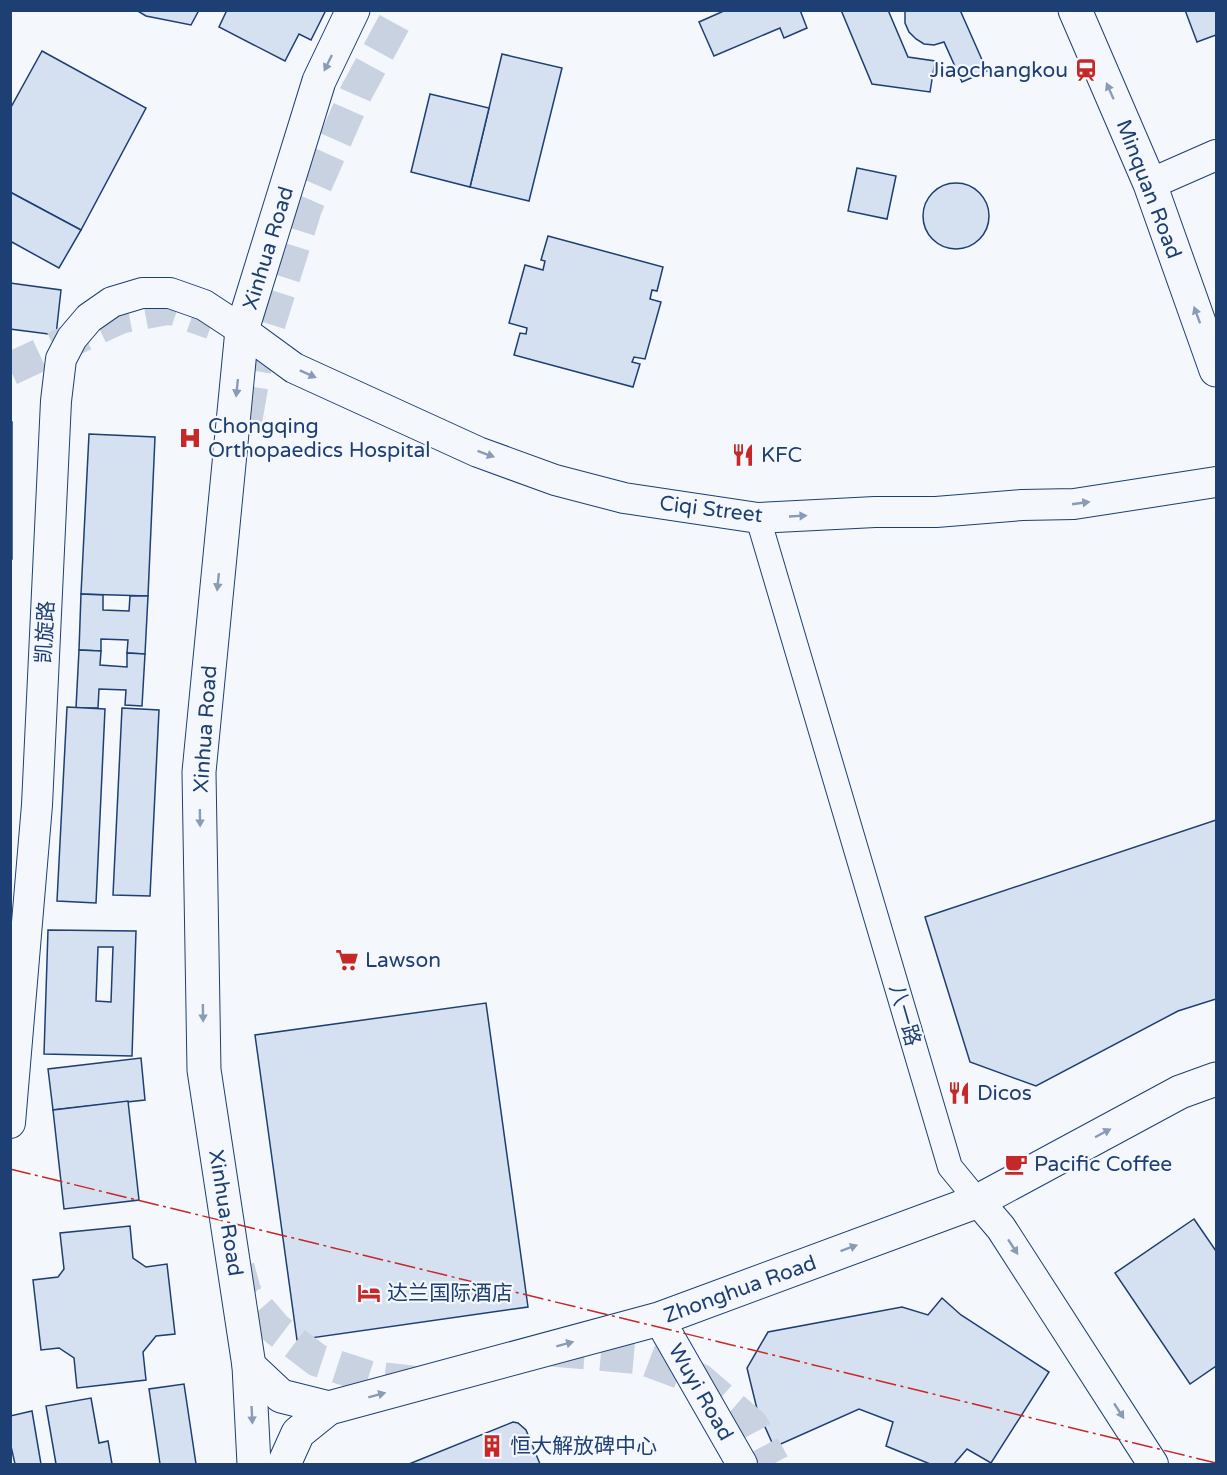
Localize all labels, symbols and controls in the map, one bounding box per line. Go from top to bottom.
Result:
one-way arrow [323,54,333,72]
station icon: Jiaochangkou [1073,57,1099,83]
place label: Jiaochangkou [930,58,1068,83]
one-way arrow [1105,82,1115,100]
street label: Minquan Road [1111,116,1187,262]
street label: Xinhua Road [238,183,299,313]
one-way arrow [1191,306,1201,324]
one-way arrow [299,370,317,380]
one-way arrow [232,379,242,398]
place label: Chongqing Orthopaedics Hospital [208,414,431,463]
hospital icon: Chongqing Orthopaedics Hospital [177,425,203,451]
restaurant icon: KFC [730,442,756,468]
place label: KFC [761,443,802,468]
one-way arrow [477,450,495,460]
street label: Ciqi Street [658,491,764,528]
one-way arrow [1071,498,1090,508]
one-way arrow [789,511,808,520]
one-way arrow [213,573,223,592]
street label: 凯旋路 [31,600,60,664]
street label: Xinhua Road [189,664,222,794]
one-way arrow [195,809,205,828]
supermarket icon: Lawson [334,947,360,973]
place label: Lawson [365,948,441,973]
street label: 八一路 [884,981,925,1049]
one-way arrow [199,1004,208,1023]
restaurant icon: Dicos [946,1080,972,1106]
place label: Dicos [977,1081,1032,1106]
one-way arrow [1094,1128,1111,1138]
street label: Xinhua Road [203,1148,248,1278]
cafe icon: Pacific Coffee [1003,1151,1029,1177]
place label: Pacific Coffee [1034,1152,1172,1177]
one-way arrow [1008,1239,1019,1255]
one-way arrow [840,1243,858,1253]
street label: Zhonghua Road [660,1250,820,1329]
hotel icon: 达兰国际酒店 [356,1280,382,1306]
place label: 达兰国际酒店 [387,1281,513,1306]
one-way arrow [556,1339,574,1348]
street label: Wuyi Road [663,1339,738,1445]
one-way arrow [368,1390,386,1399]
one-way arrow [1113,1403,1124,1419]
one-way arrow [247,1406,256,1425]
building icon: 恒大解放碑中心 [479,1433,505,1459]
place label: 恒大解放碑中心 [510,1434,657,1459]

